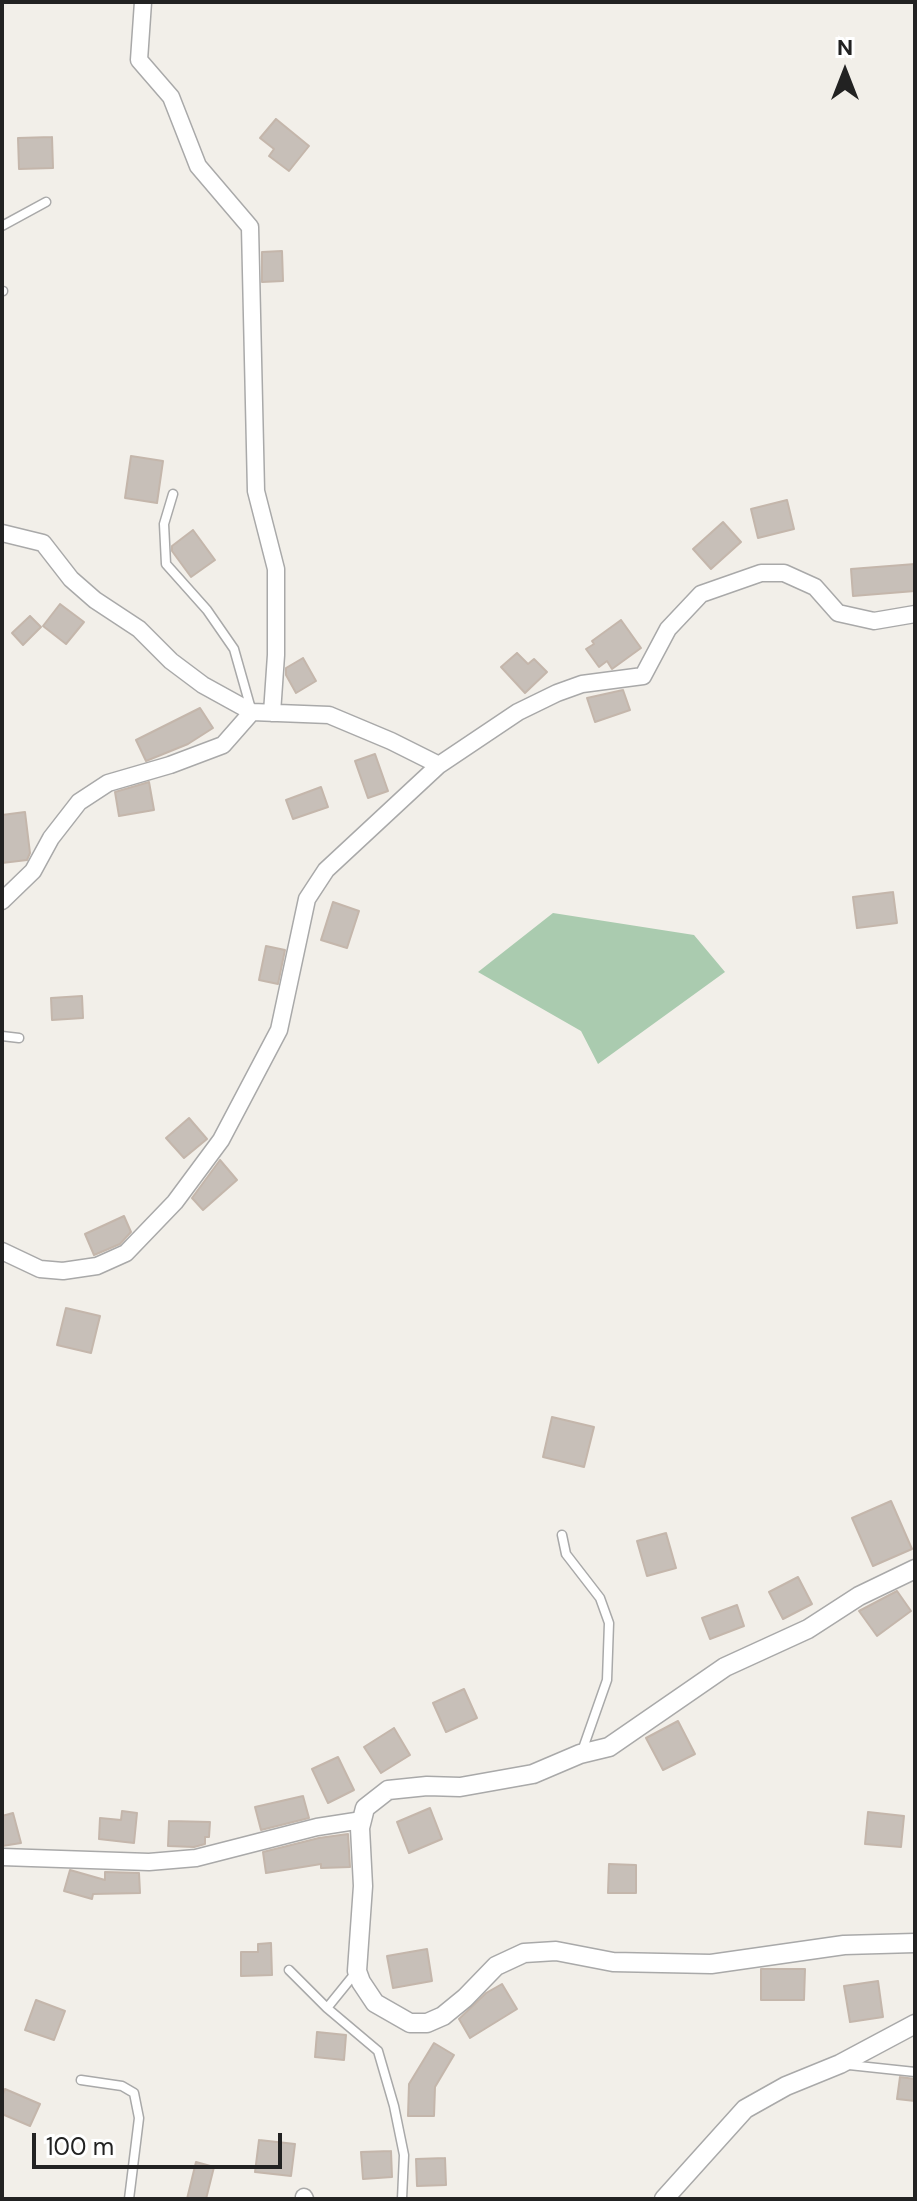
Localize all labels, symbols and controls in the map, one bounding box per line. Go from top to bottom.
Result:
north arrow [805,32,885,112]
text: N [837,33,853,62]
scale bar [36,2117,286,2167]
text: 100 m [46,2131,114,2162]

